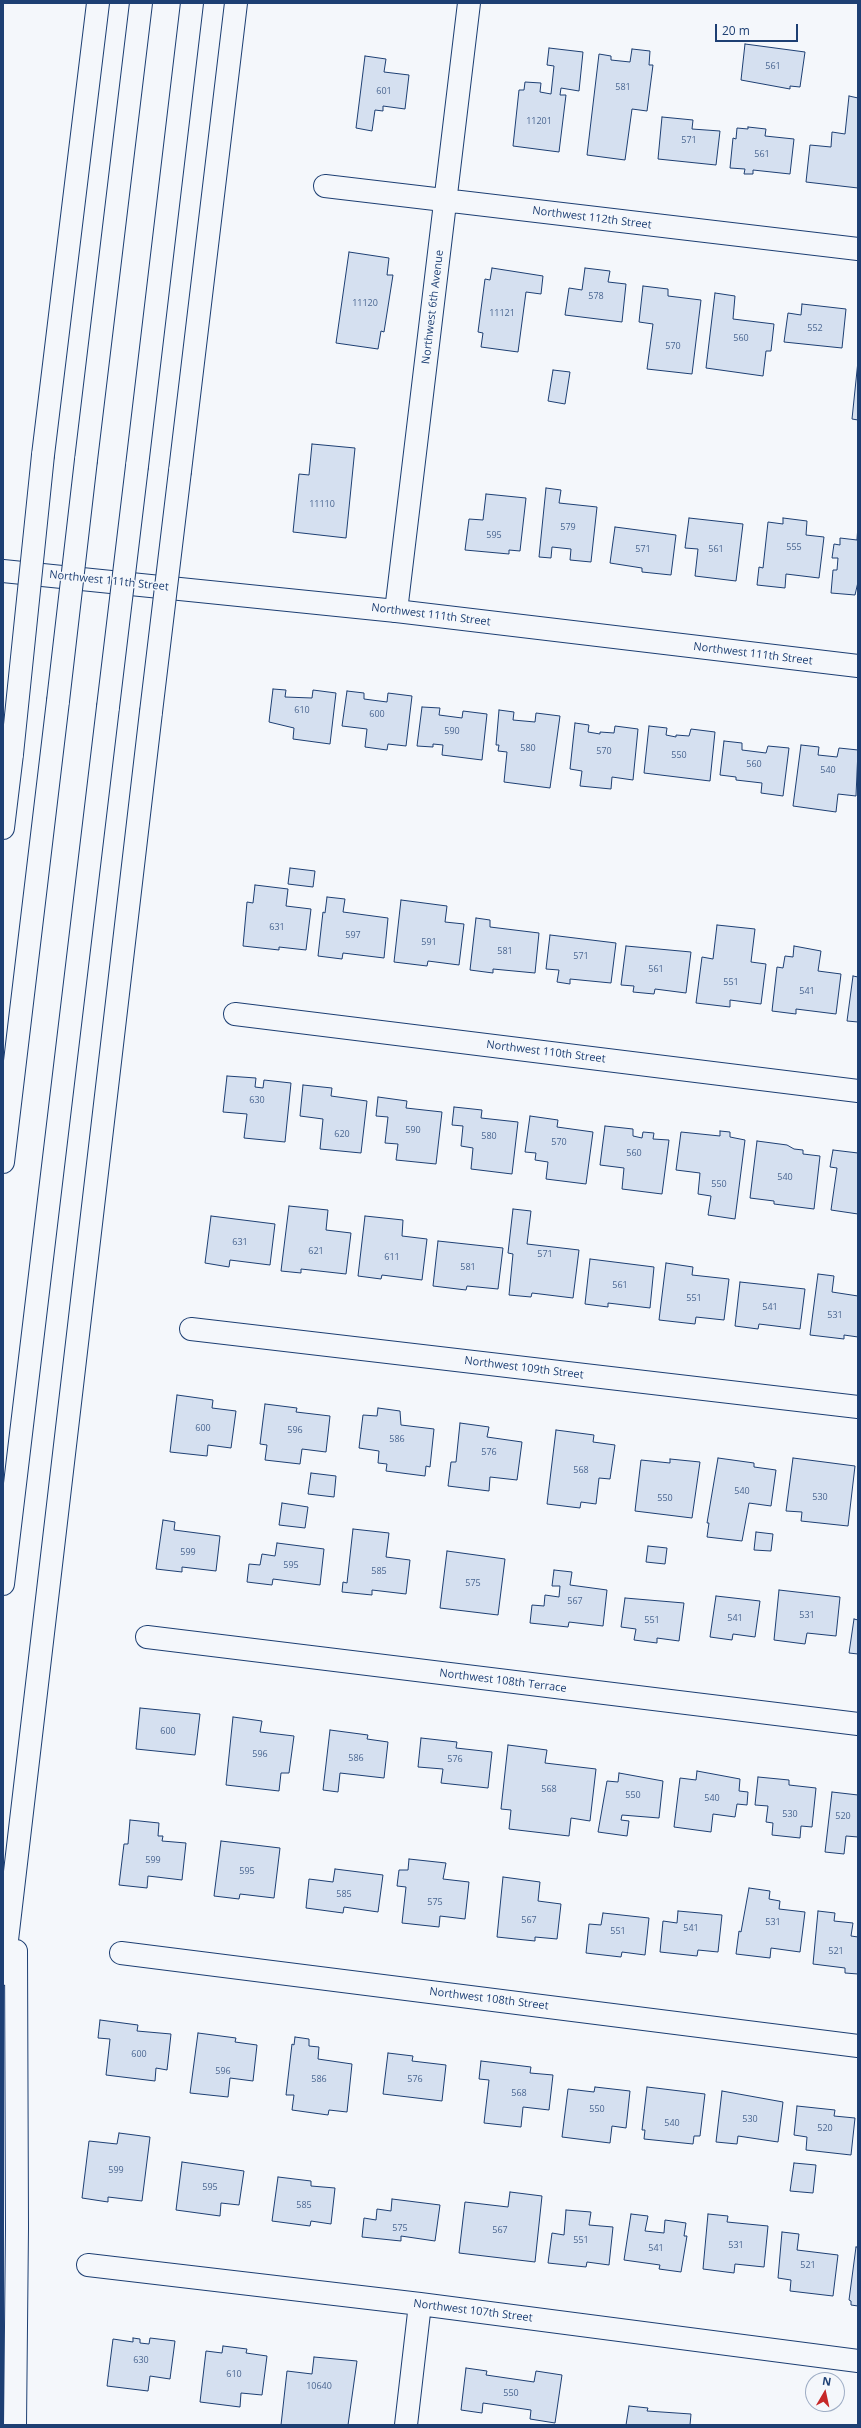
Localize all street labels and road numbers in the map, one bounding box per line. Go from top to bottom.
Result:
street label: Northwest 112th Street [532,204,652,232]
street label: Northwest 6th Avenue [419,249,447,365]
street label: Northwest 111th Street [49,568,169,594]
street label: Northwest 111th Street [371,601,491,629]
street label: Northwest 111th Street [693,640,813,668]
street label: Northwest 110th Street [486,1038,606,1066]
street label: Northwest 109th Street [464,1354,584,1382]
street label: Northwest 108th Terrace [439,1667,567,1695]
street label: Northwest 108th Street [429,1985,549,2013]
street label: Northwest 107th Street [413,2297,533,2325]

